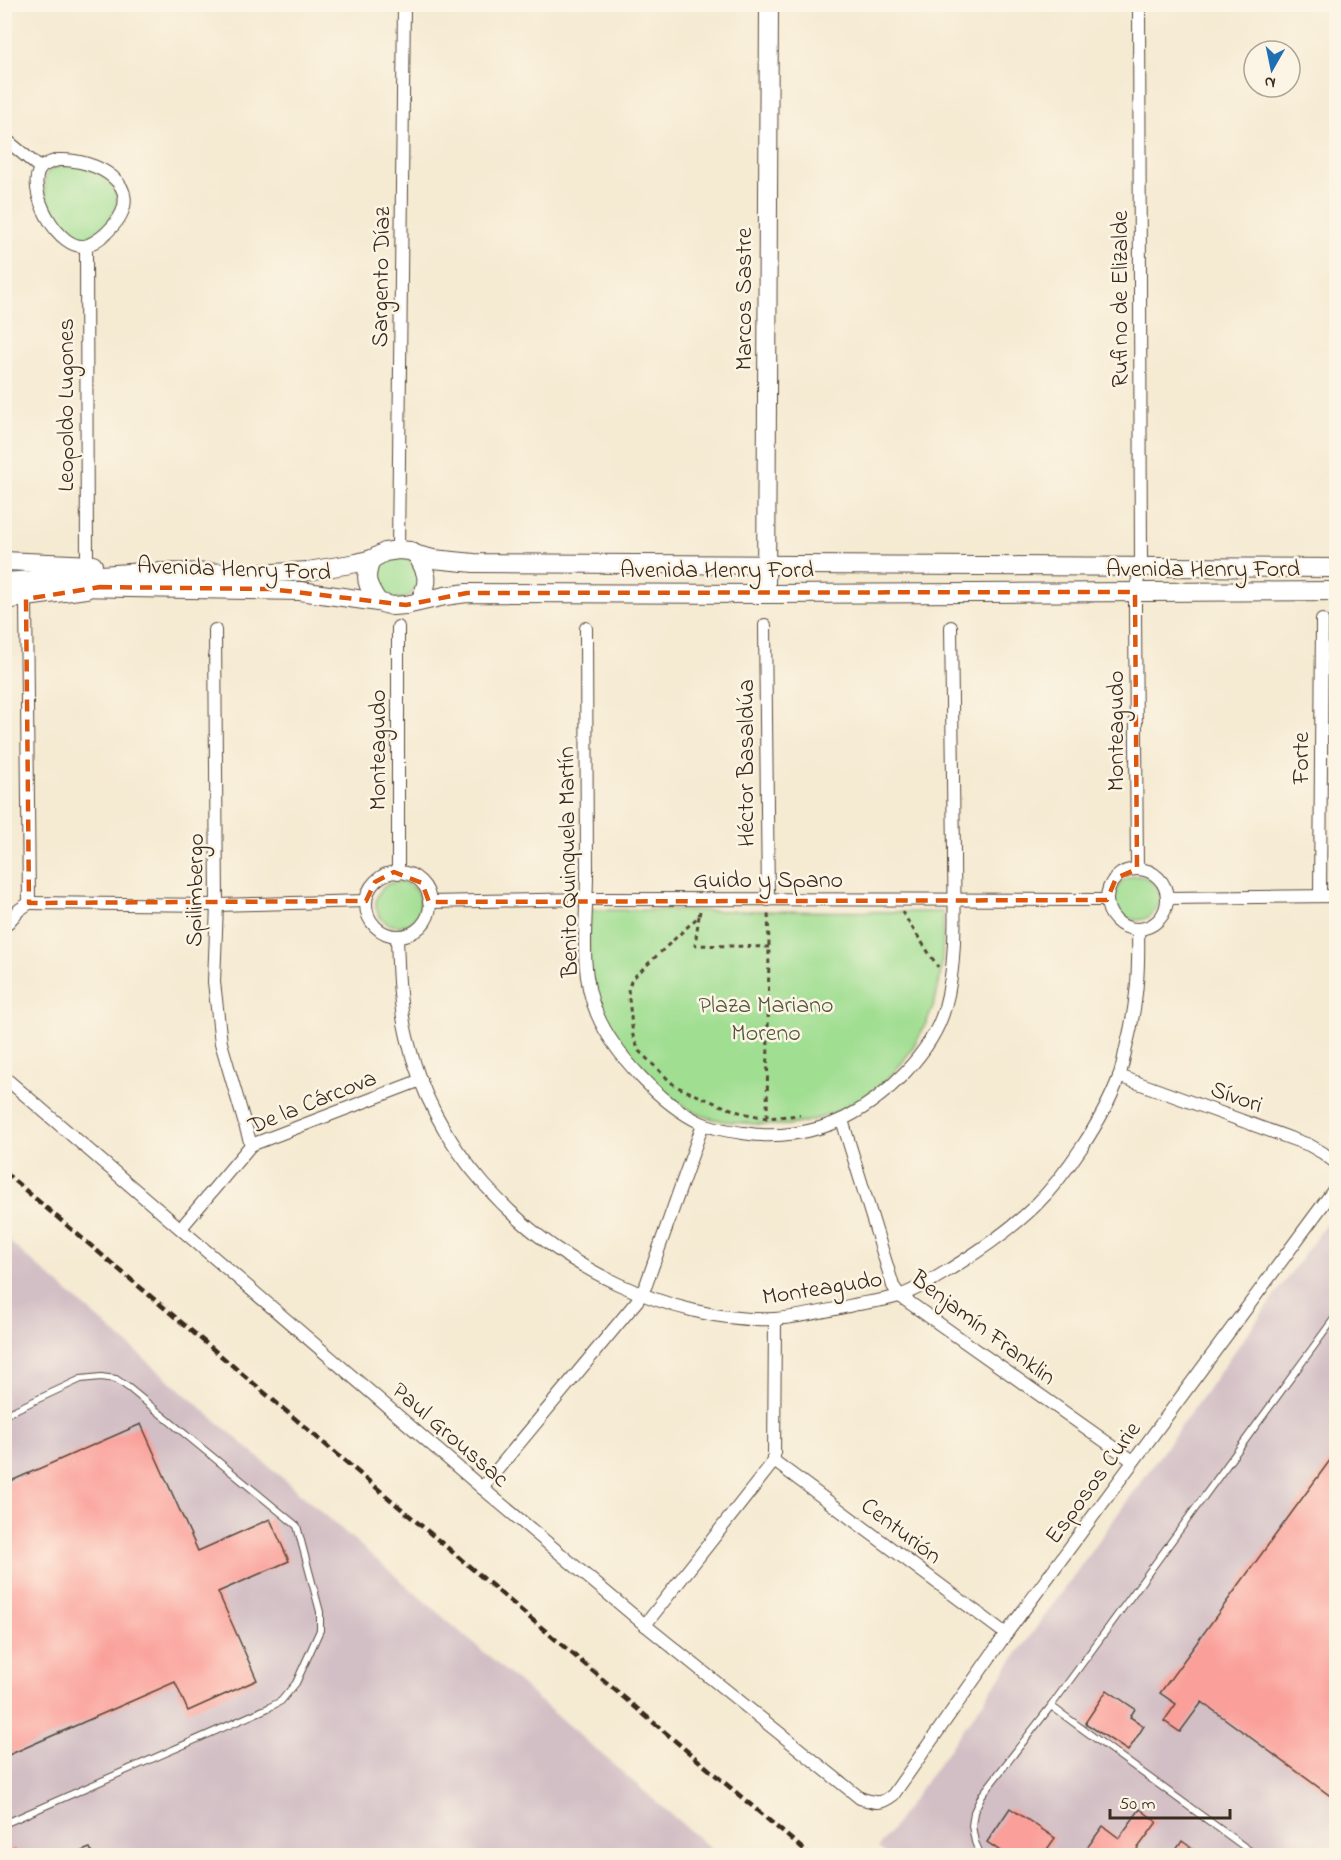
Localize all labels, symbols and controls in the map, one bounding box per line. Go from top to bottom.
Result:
north arrow [1242,39,1302,99]
text: N [1263,69,1277,95]
street label: Sargento Díaz [364,205,401,348]
street label: Rufino de Elizalde [1104,210,1139,388]
street label: Marcos Sastre [728,227,763,371]
street label: Leopoldo Lugones [50,318,85,492]
street label: Avenida Henry Ford [136,550,332,592]
street label: Avenida Henry Ford [1106,553,1301,589]
street label: Avenida Henry Ford [620,554,815,590]
street label: Monteagudo [1100,670,1135,792]
street label: Héctor Basaldúa [730,679,765,847]
street label: Monteagudo [362,689,397,811]
street label: Forte [1285,732,1320,785]
street label: Benito Quinquela Martín [550,746,589,979]
street label: Spilimbergo [178,833,215,947]
street label: Guido y Spano [693,864,843,900]
park label: Plaza Mariano Moreno [698,989,834,1052]
street label: De la Cárcova [243,1062,382,1145]
street label: Sívori [1205,1073,1267,1124]
street label: Benjamín Franklin [902,1262,1062,1395]
street label: Monteagudo [760,1263,885,1316]
street label: Paul Groussac [383,1375,516,1497]
street label: Esposos Curie [1037,1415,1151,1552]
street label: Centurión [853,1490,948,1574]
scale bar [1110,1782,1230,1820]
text: 50 m [1119,1792,1156,1818]

